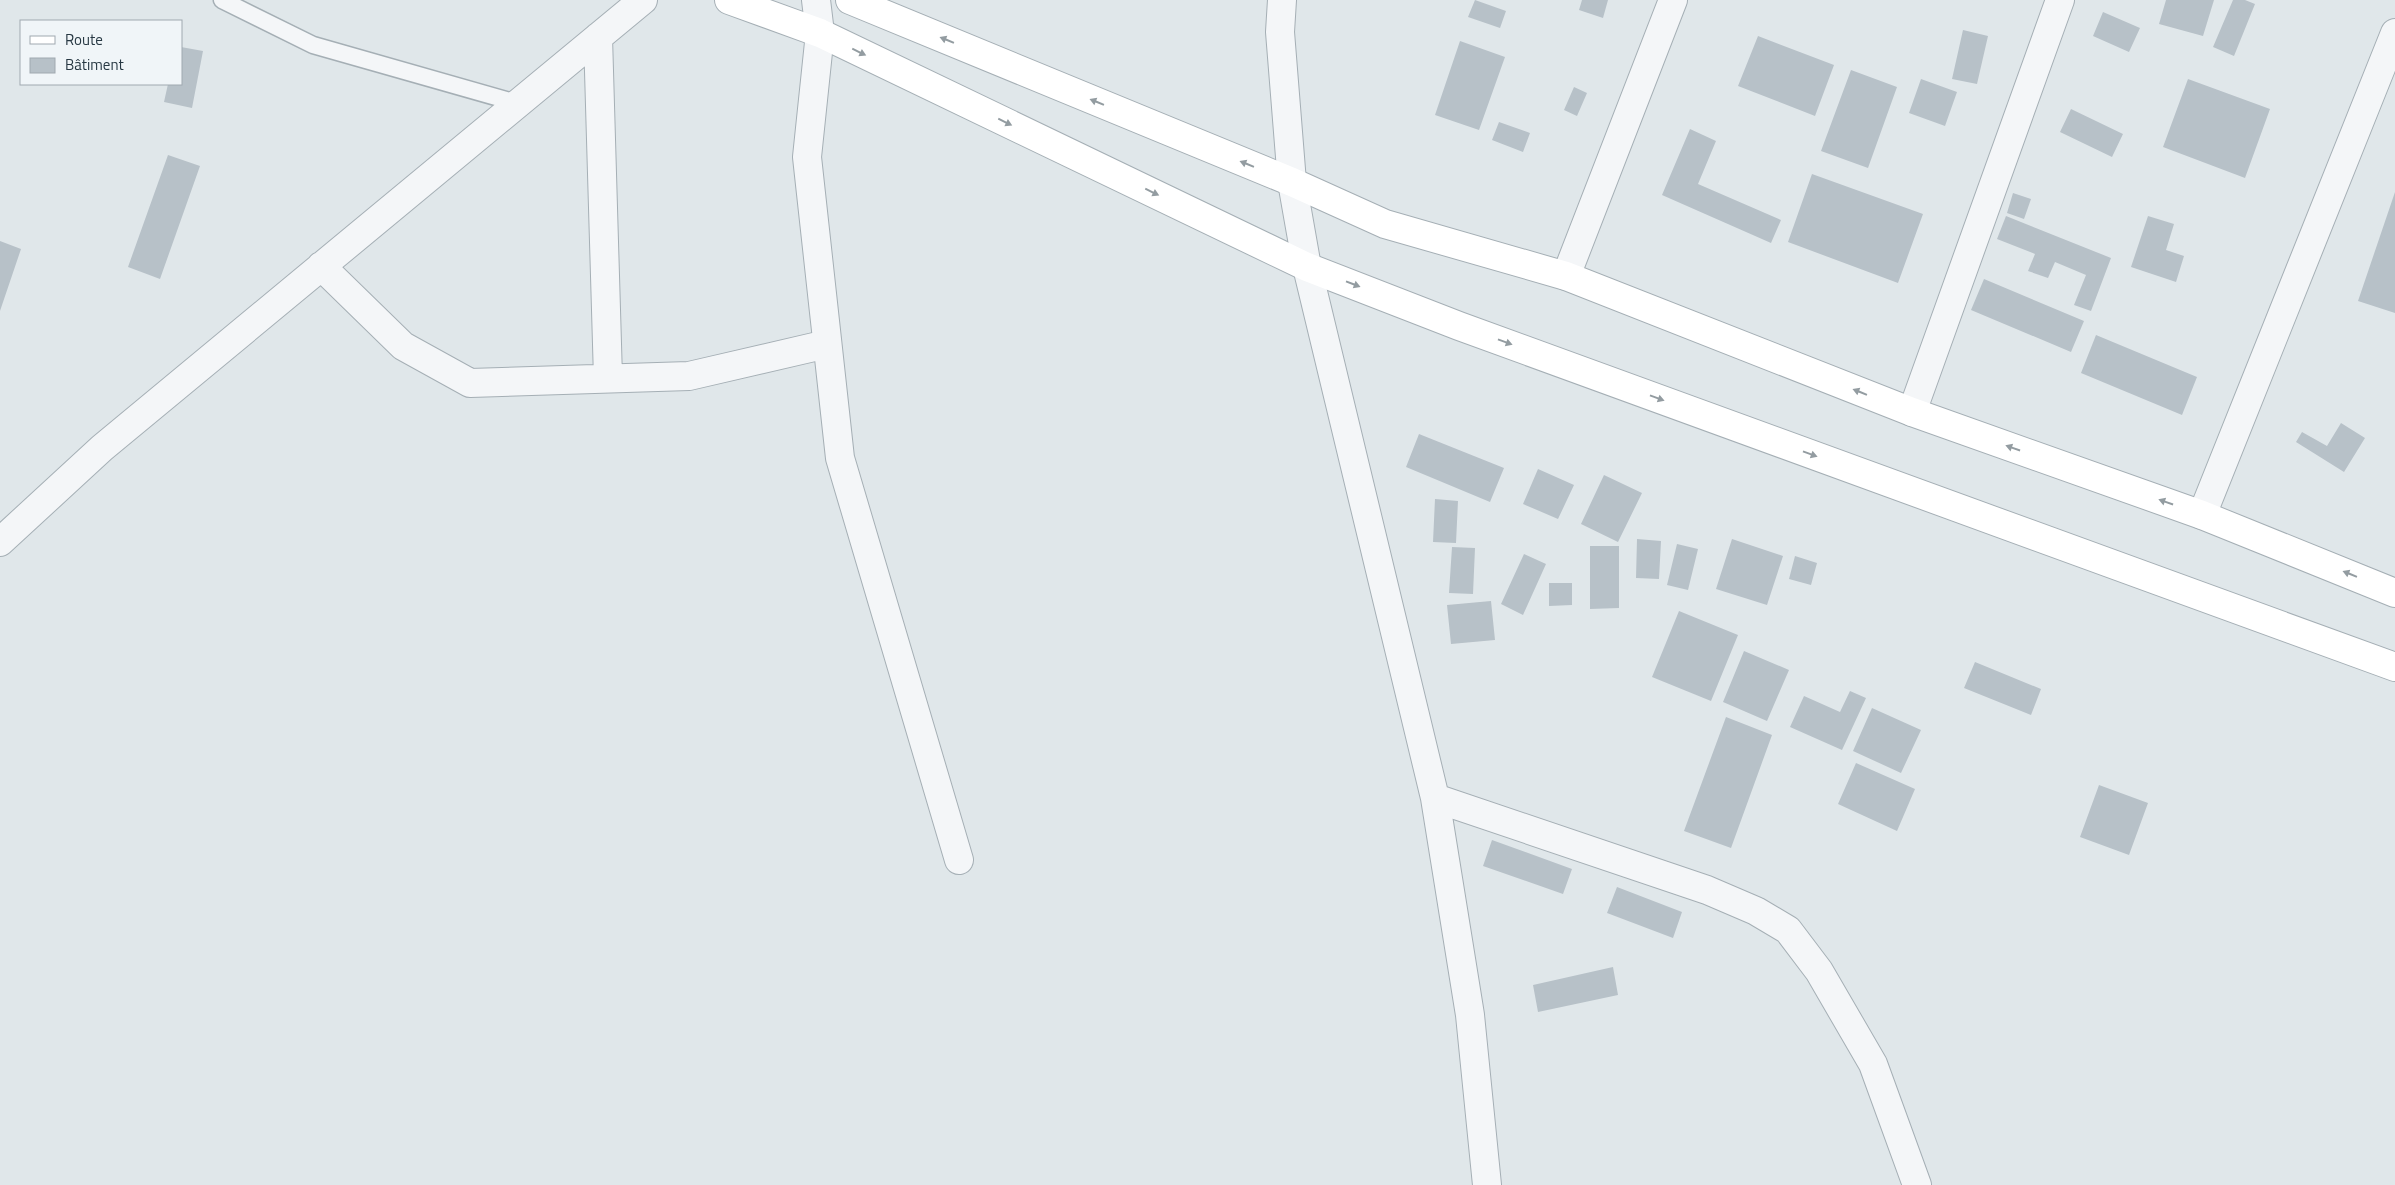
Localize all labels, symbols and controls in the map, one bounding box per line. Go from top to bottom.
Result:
legend [20,20,182,85]
text: Route [65,28,103,51]
one-way arrow [939,36,954,43]
one-way arrow [852,48,866,56]
text: Bâtiment [65,53,124,76]
one-way arrow [1089,98,1104,106]
one-way arrow [998,118,1012,126]
one-way arrow [1239,160,1254,168]
one-way arrow [1145,189,1159,197]
one-way arrow [1346,281,1360,289]
one-way arrow [1497,339,1512,346]
one-way arrow [1853,388,1868,395]
one-way arrow [1650,394,1665,402]
one-way arrow [2005,444,2020,452]
one-way arrow [1803,450,1818,458]
one-way arrow [2158,498,2173,506]
one-way arrow [2343,570,2357,578]

